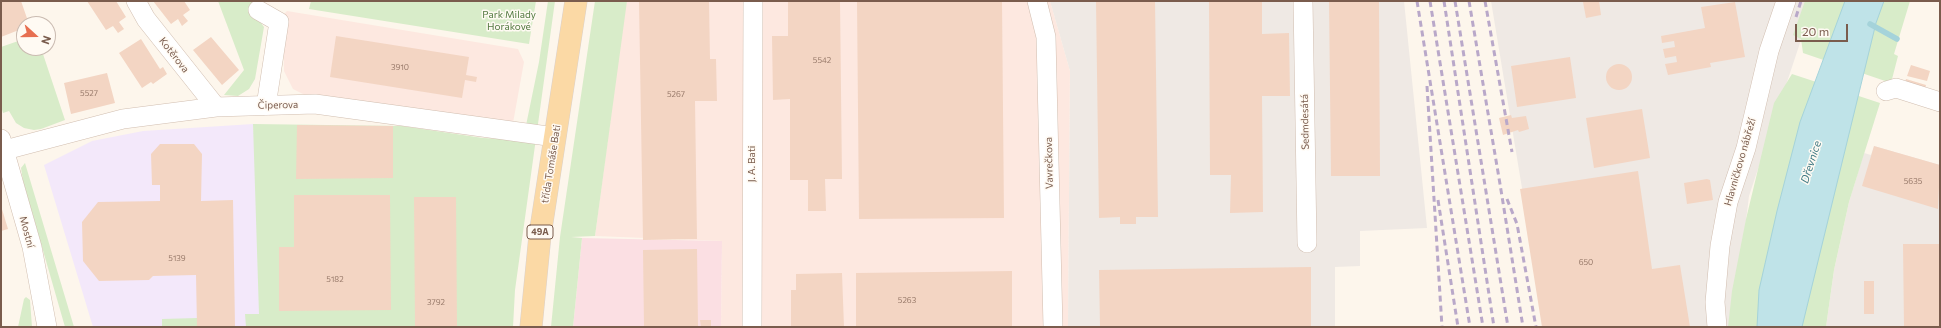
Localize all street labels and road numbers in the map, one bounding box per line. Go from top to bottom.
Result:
street label: Kotěrova [157,35,191,75]
street label: Sedmdesátá [1299,94,1311,150]
street label: Čiperova [258,99,298,111]
street label: Hlavničkovo nábřeží [1722,117,1758,207]
street label: třída Tomáše Bati [539,124,563,204]
street label: Vavrečkova [1043,137,1055,189]
street label: J. A. Bati [746,146,758,182]
street label: Mostní [17,215,37,249]
road number: 49A [527,225,553,239]

